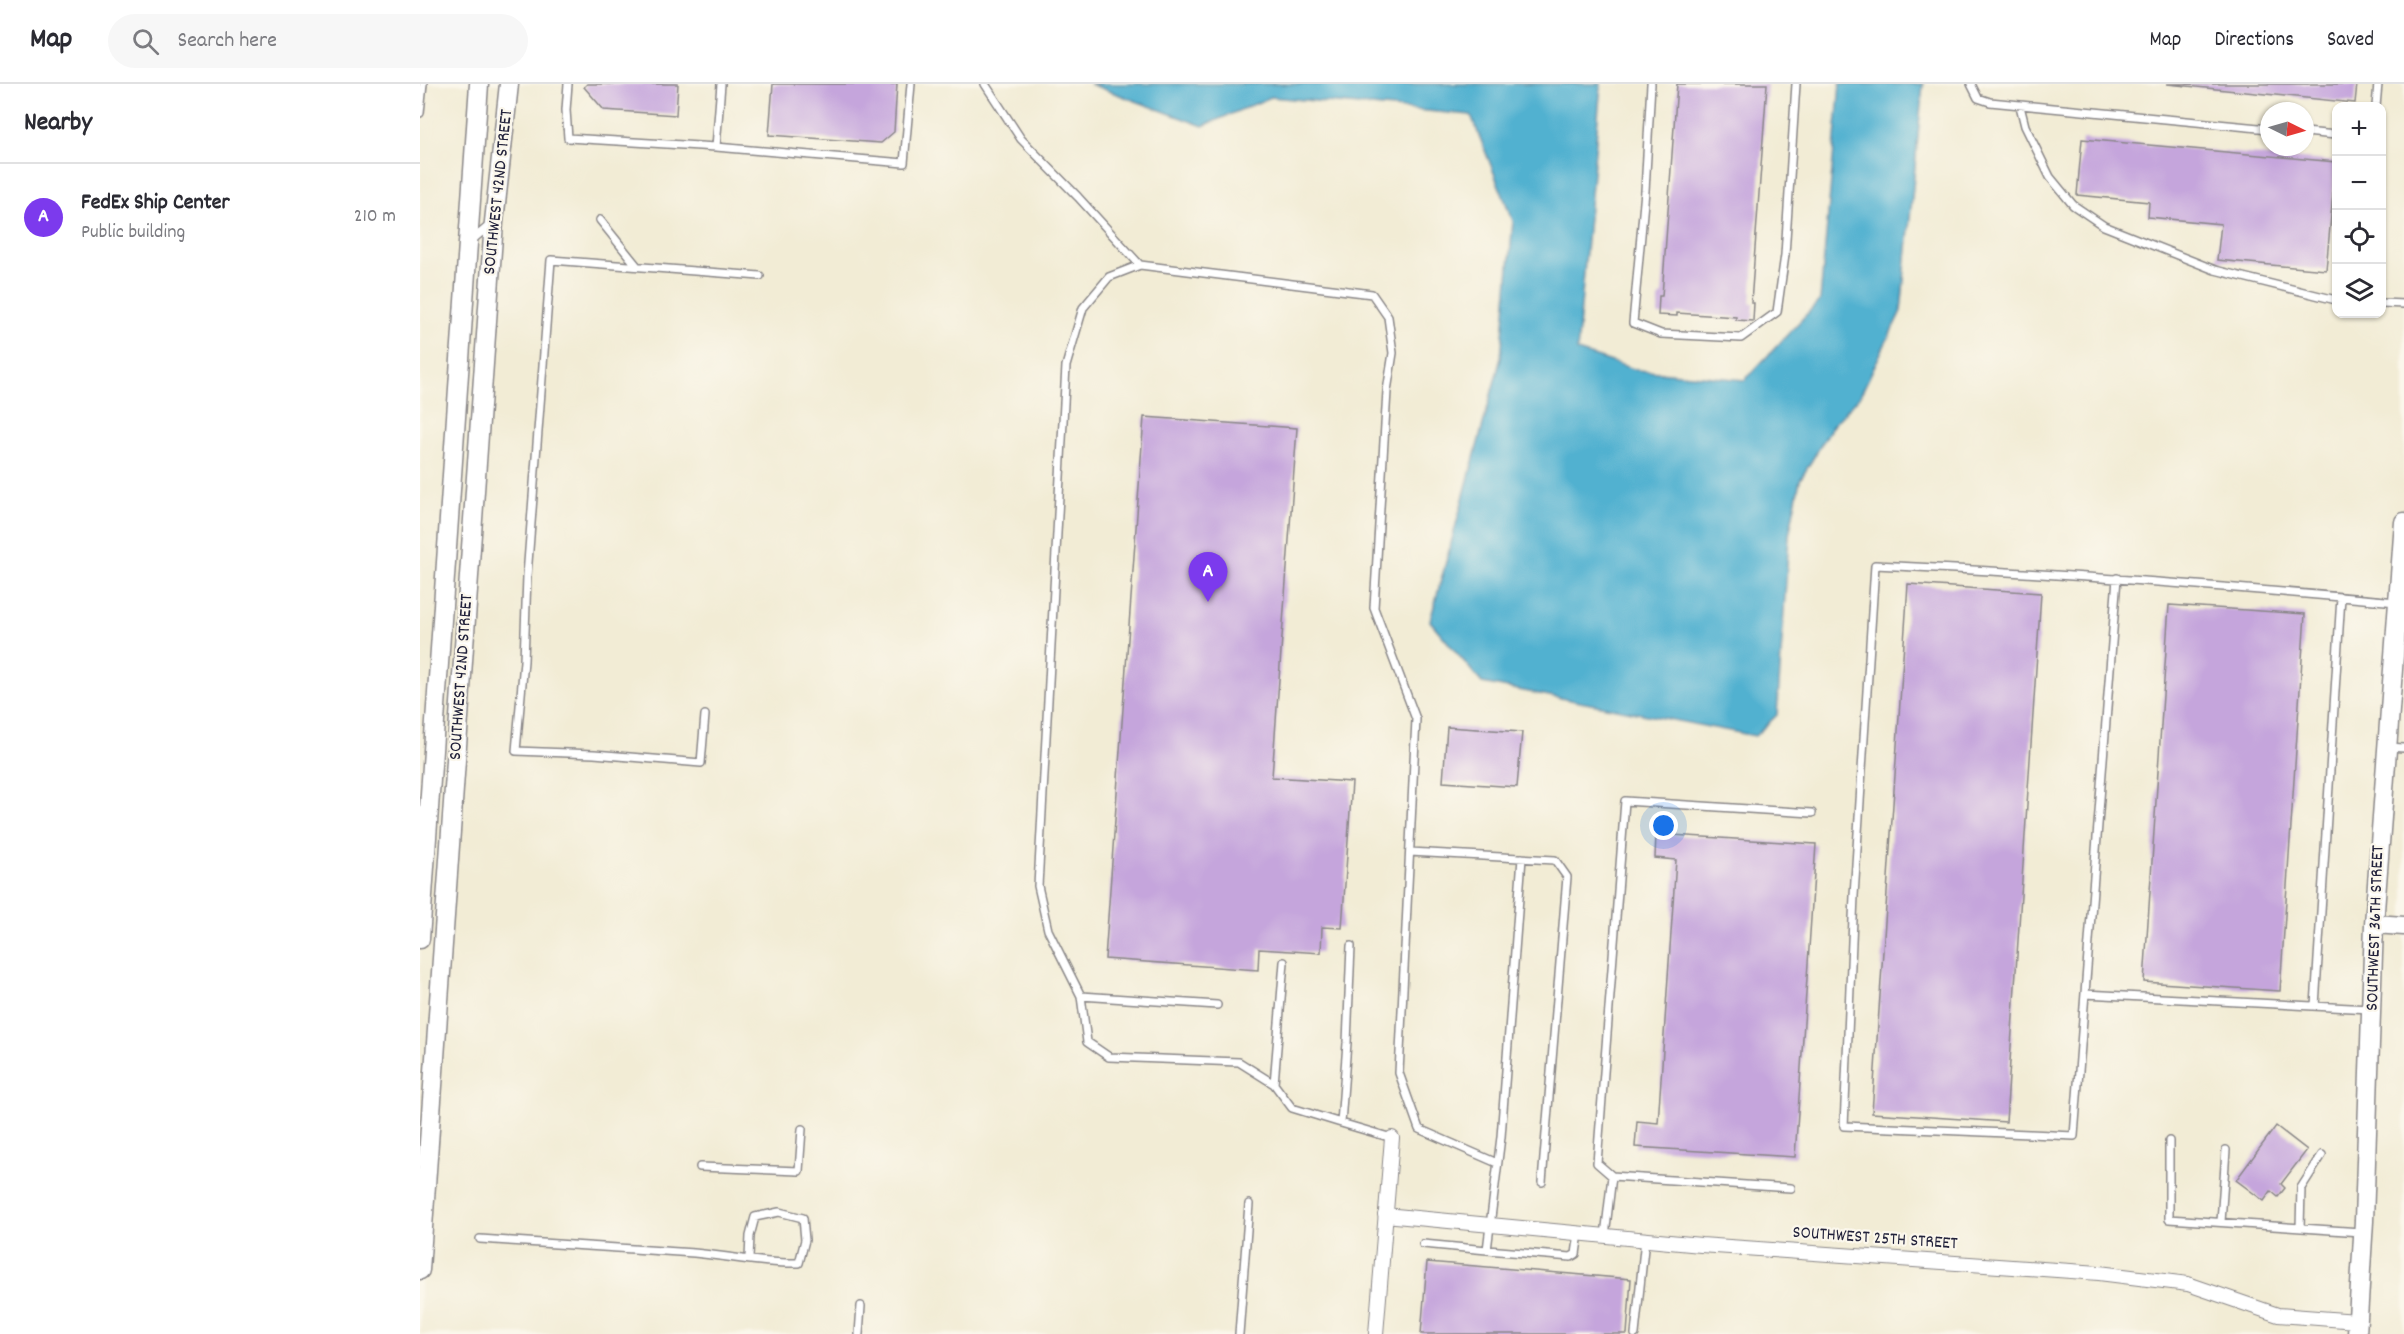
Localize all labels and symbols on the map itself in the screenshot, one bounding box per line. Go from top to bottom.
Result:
north arrow [2260,102,2314,156]
street label: SOUTHWEST 42ND STREET [478,108,520,276]
pin: A [1188,552,1228,602]
street label: SOUTHWEST 42ND STREET [444,593,480,761]
your location [1649,811,1678,840]
street label: SOUTHWEST 36TH STREET [2361,845,2391,1011]
street label: SOUTHWEST 25TH STREET [1792,1221,1958,1257]

